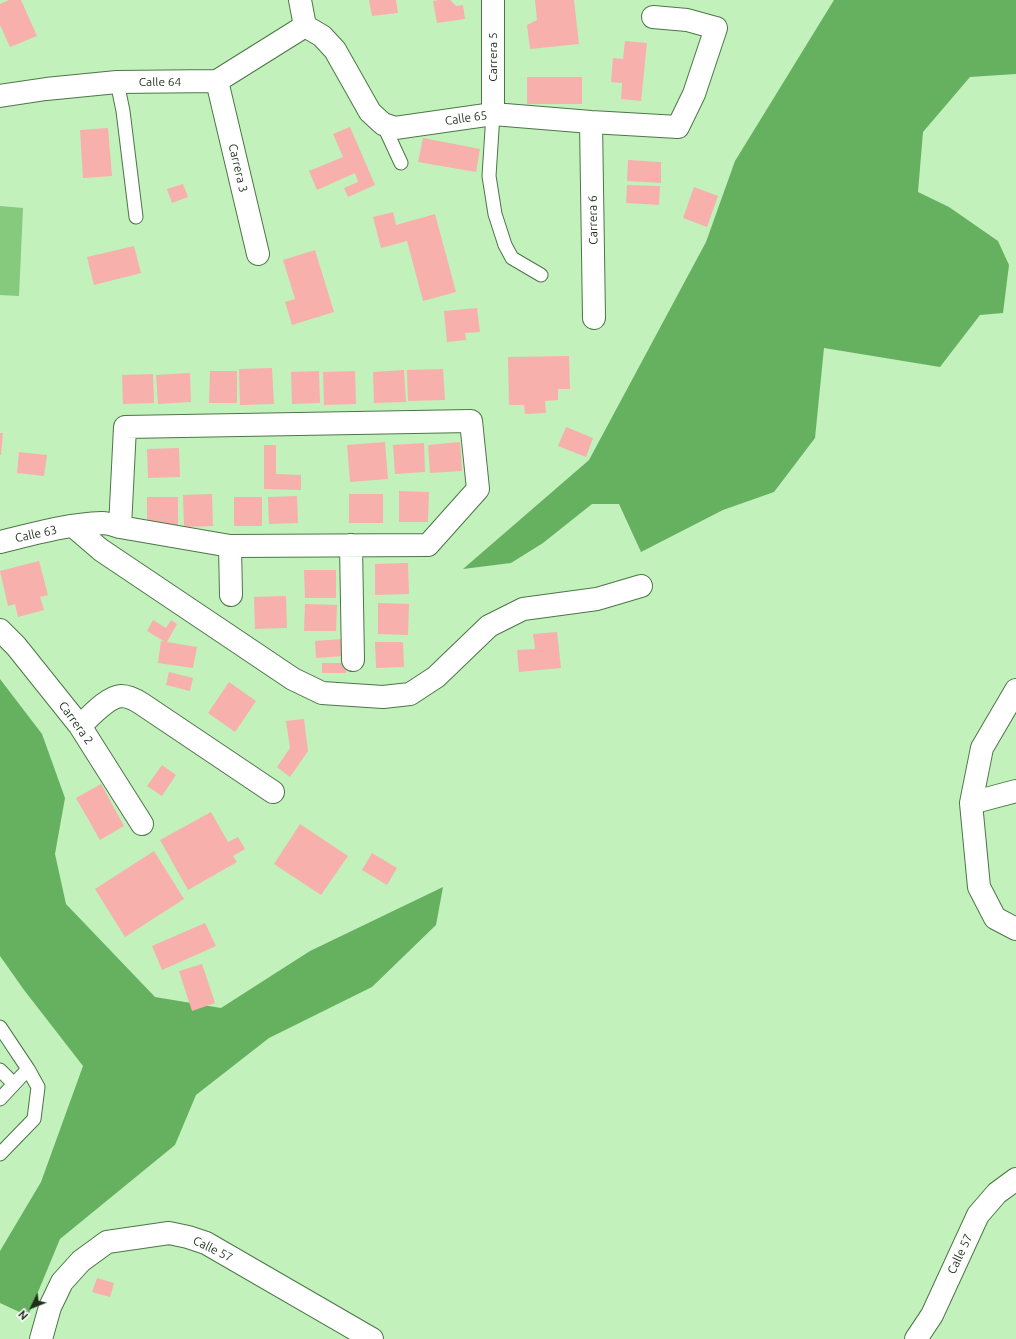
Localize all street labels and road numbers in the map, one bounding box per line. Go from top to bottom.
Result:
street label: Carrera 5 [486,32,500,82]
street label: Calle 64 [139,75,181,89]
street label: Calle 65 [444,108,488,128]
street label: Carrera 3 [225,142,251,194]
street label: Carrera 6 [585,195,601,245]
street label: Calle 63 [14,523,58,545]
street label: Carrera 2 [56,699,96,747]
street label: Calle 57 [944,1232,976,1276]
street label: Calle 57 [191,1233,235,1265]

